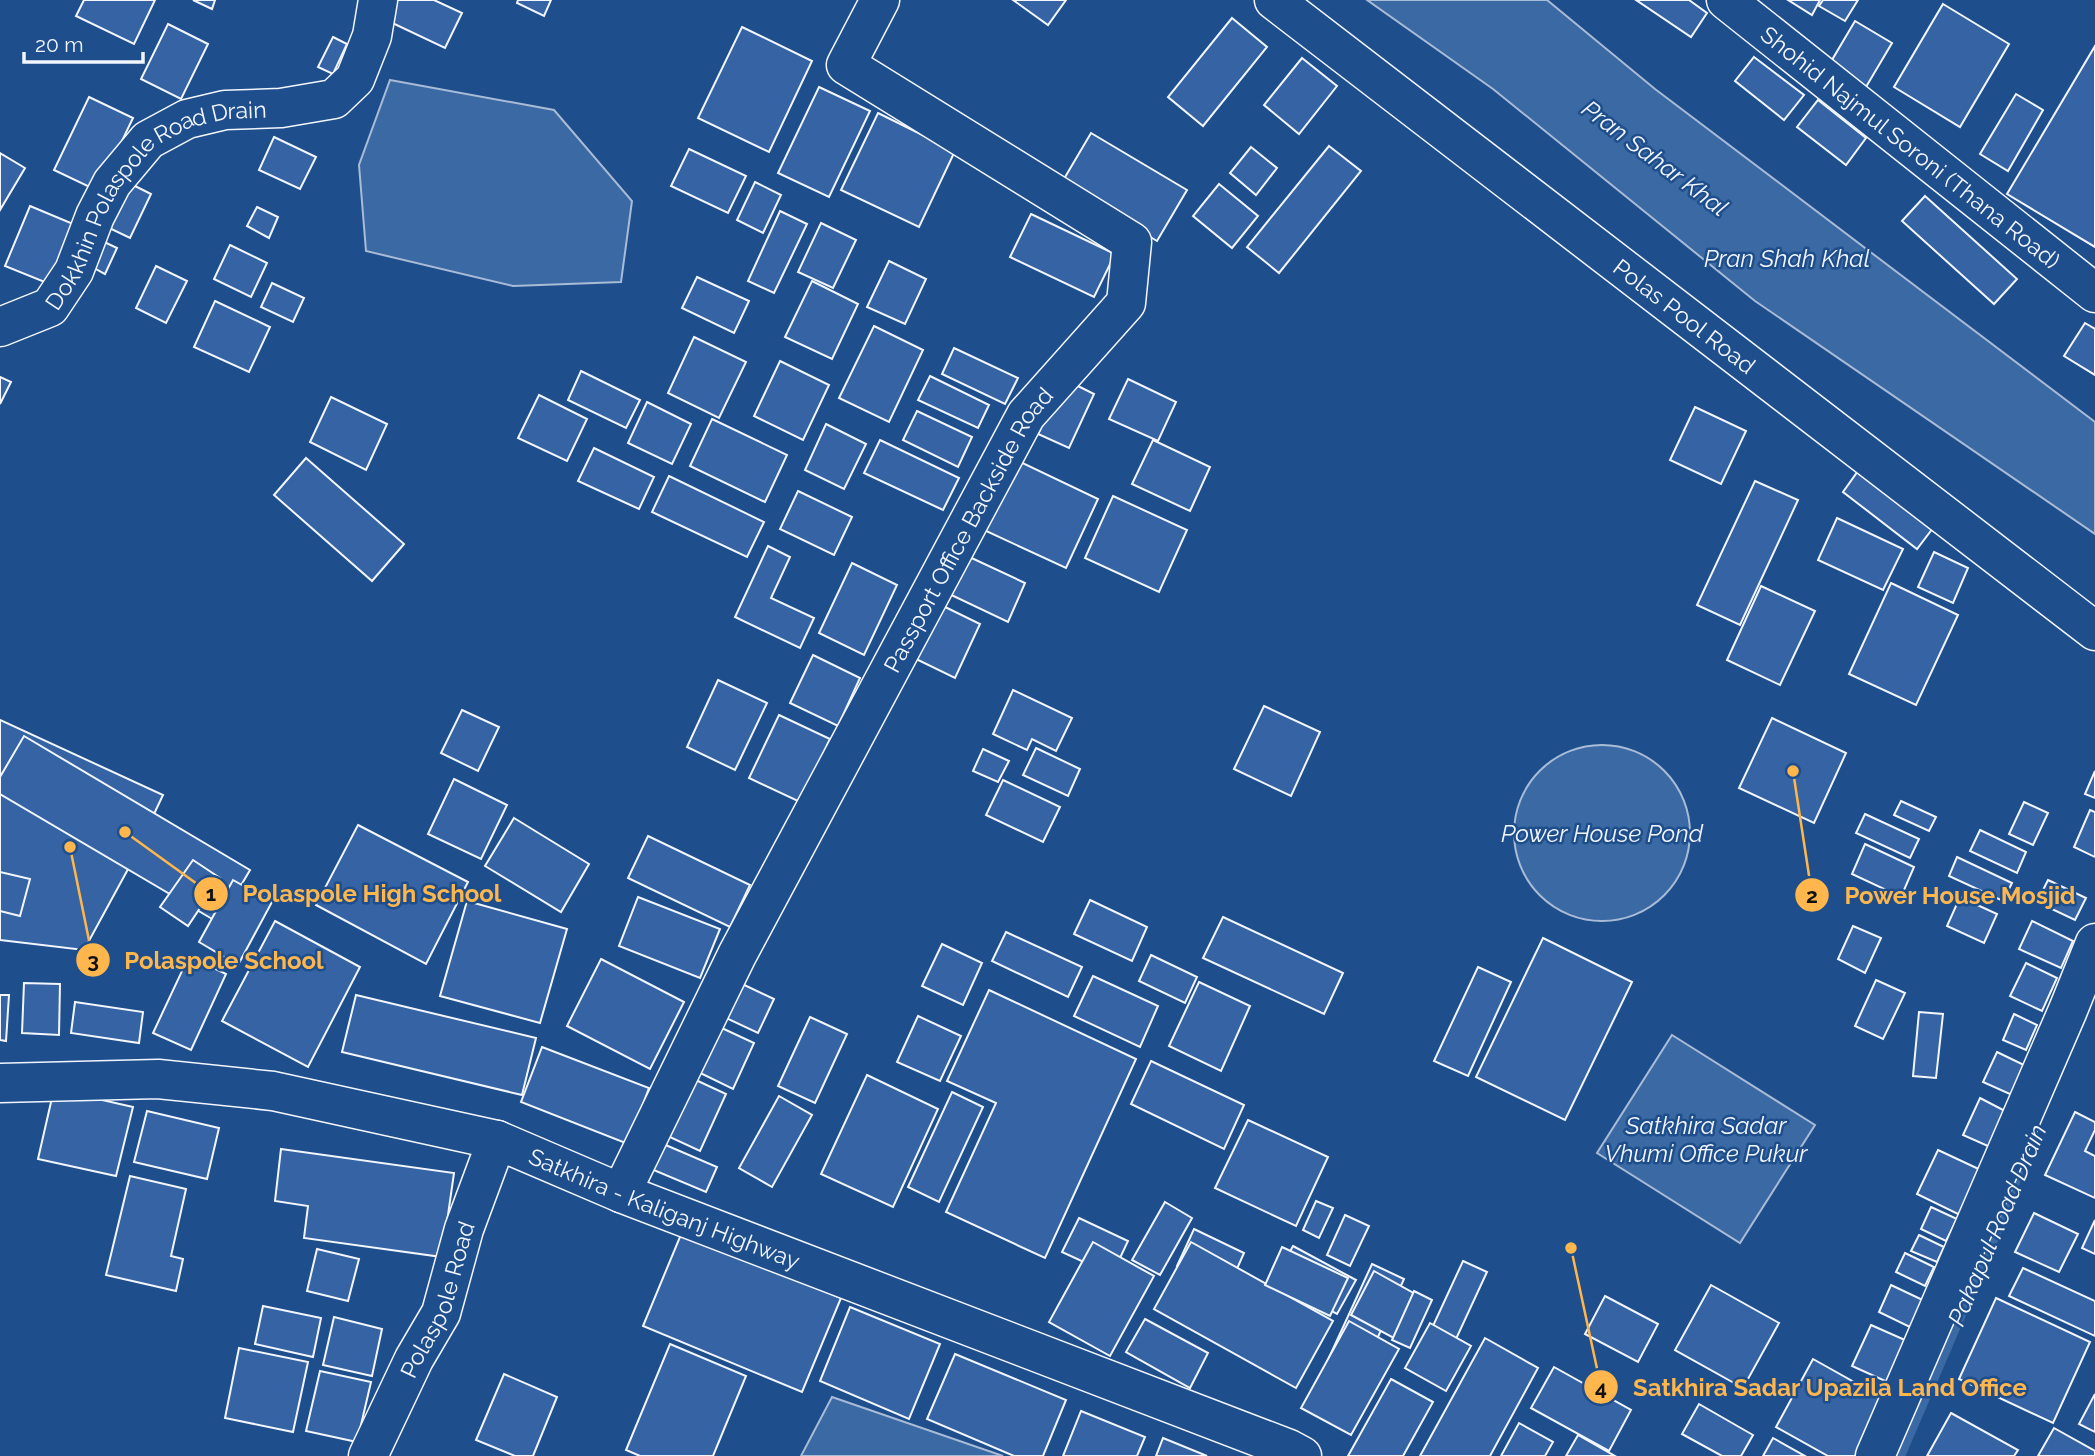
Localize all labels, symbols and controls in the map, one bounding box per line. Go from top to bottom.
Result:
street label: Shohid Najmul Soroni (Thana Road) [1756,20,2066,274]
scale bar [24,21,144,65]
text: 20 m [35,32,83,57]
water label: Pran Sahar Khal [1576,94,1734,222]
street label: Dokkhin Polaspole Road Drain [39,95,267,314]
water label: Pran Shah Khal [1704,244,1870,273]
street label: Polas Pool Road [1608,253,1761,379]
street label: Passport Office Backside Road [878,381,1058,677]
water label: Power House Pond [1501,819,1704,848]
callout: Polaspole High School [194,871,516,916]
callout: Power House Mosjid [1795,873,2089,918]
text: Polaspole High School [243,879,502,908]
text: 1 [206,881,216,906]
text: Power House Mosjid [1844,881,2076,910]
text: 2 [1806,883,1818,908]
callout: Polaspole School [76,938,338,983]
text: Polaspole School [124,946,324,975]
text: 3 [87,948,99,973]
water label: Satkhira Sadar Vhumi Office Pukur [1604,1111,1808,1168]
water label: Pakapul Road Drain [1941,1120,2053,1330]
street label: Satkhira - Kaliganj Highway [525,1142,804,1274]
street label: Polaspole Road [394,1217,479,1382]
callout: Satkhira Sadar Upazila Land Office [1583,1365,2041,1410]
text: Satkhira Sadar Upazila Land Office [1633,1373,2027,1402]
text: 4 [1595,1375,1607,1400]

